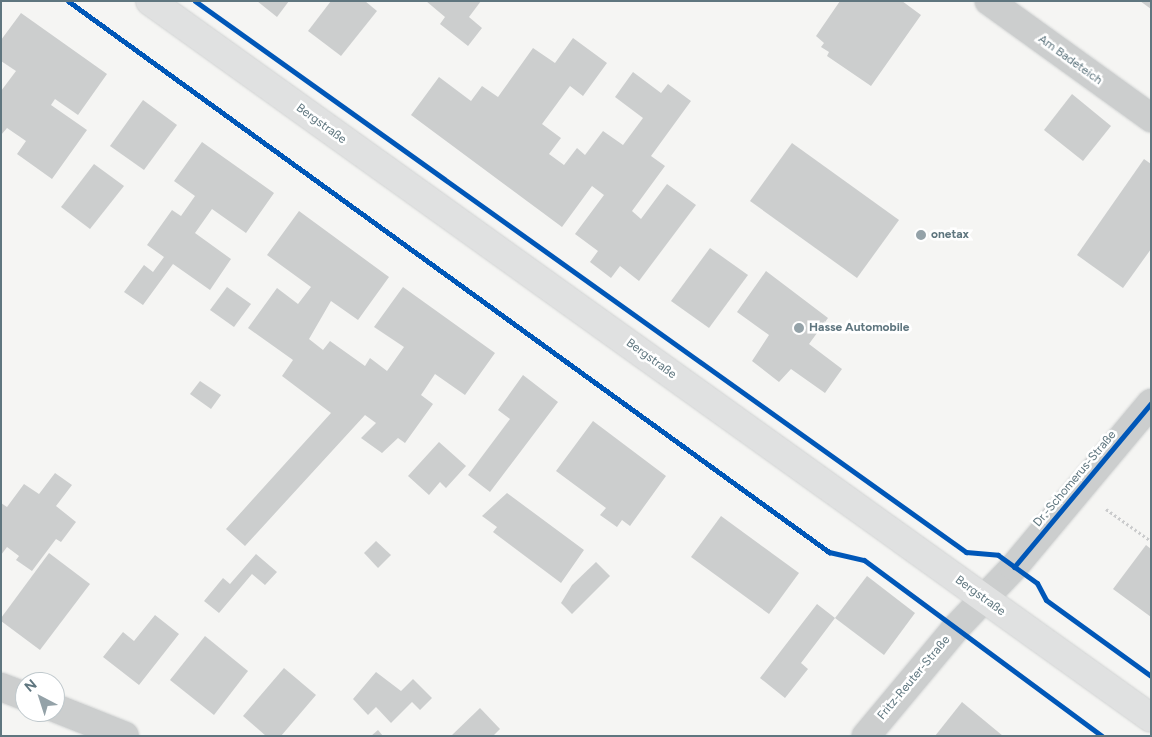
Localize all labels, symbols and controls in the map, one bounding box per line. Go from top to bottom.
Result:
street label: Am Badeteich [1035,32,1105,88]
street label: Bergstraße [293,101,349,147]
place label: onetax [931,228,969,242]
marker: onetax [915,229,927,241]
place label: Hasse Automobile [809,321,909,335]
marker: Hasse Automobile [793,322,805,334]
street label: Bergstraße [623,336,679,382]
street label: Dr.-Schomerus-Straße [1031,428,1119,530]
street label: Bergstraße [952,573,1008,619]
street label: Fritz-Reuter-Straße [875,633,953,723]
north arrow [15,672,65,722]
text: N [21,676,40,696]

